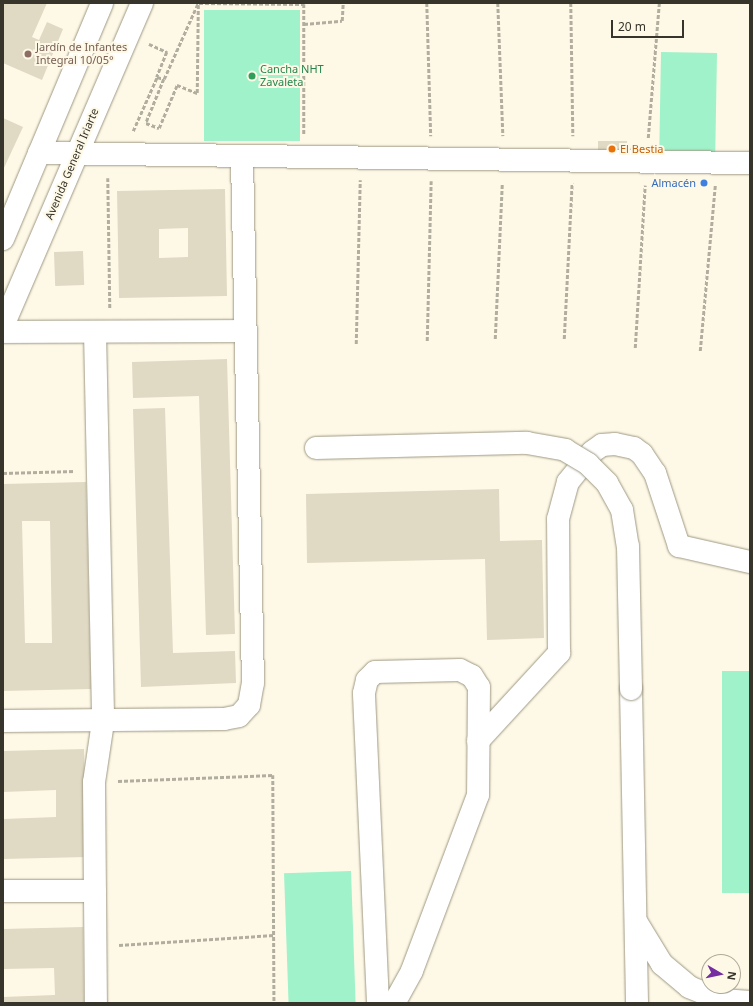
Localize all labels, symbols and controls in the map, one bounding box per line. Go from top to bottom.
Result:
scale bar [613,12,686,38]
text: 20 m [618,18,646,35]
place label: Jardín de Infantes Integral 10/05° [36,41,127,67]
marker: Jardín de Infantes Integral 10/05° [23,49,33,59]
place label: Cancha NHT Zavaleta [260,63,324,89]
marker: Cancha NHT Zavaleta [247,71,257,81]
street label: Avenida General Iriarte [43,106,101,222]
place label: El Bestia [620,142,663,156]
marker: El Bestia [607,144,617,154]
place label: Almacén [651,176,696,190]
marker: Almacén [699,178,709,188]
north arrow [701,954,741,994]
text: N [724,970,740,981]

